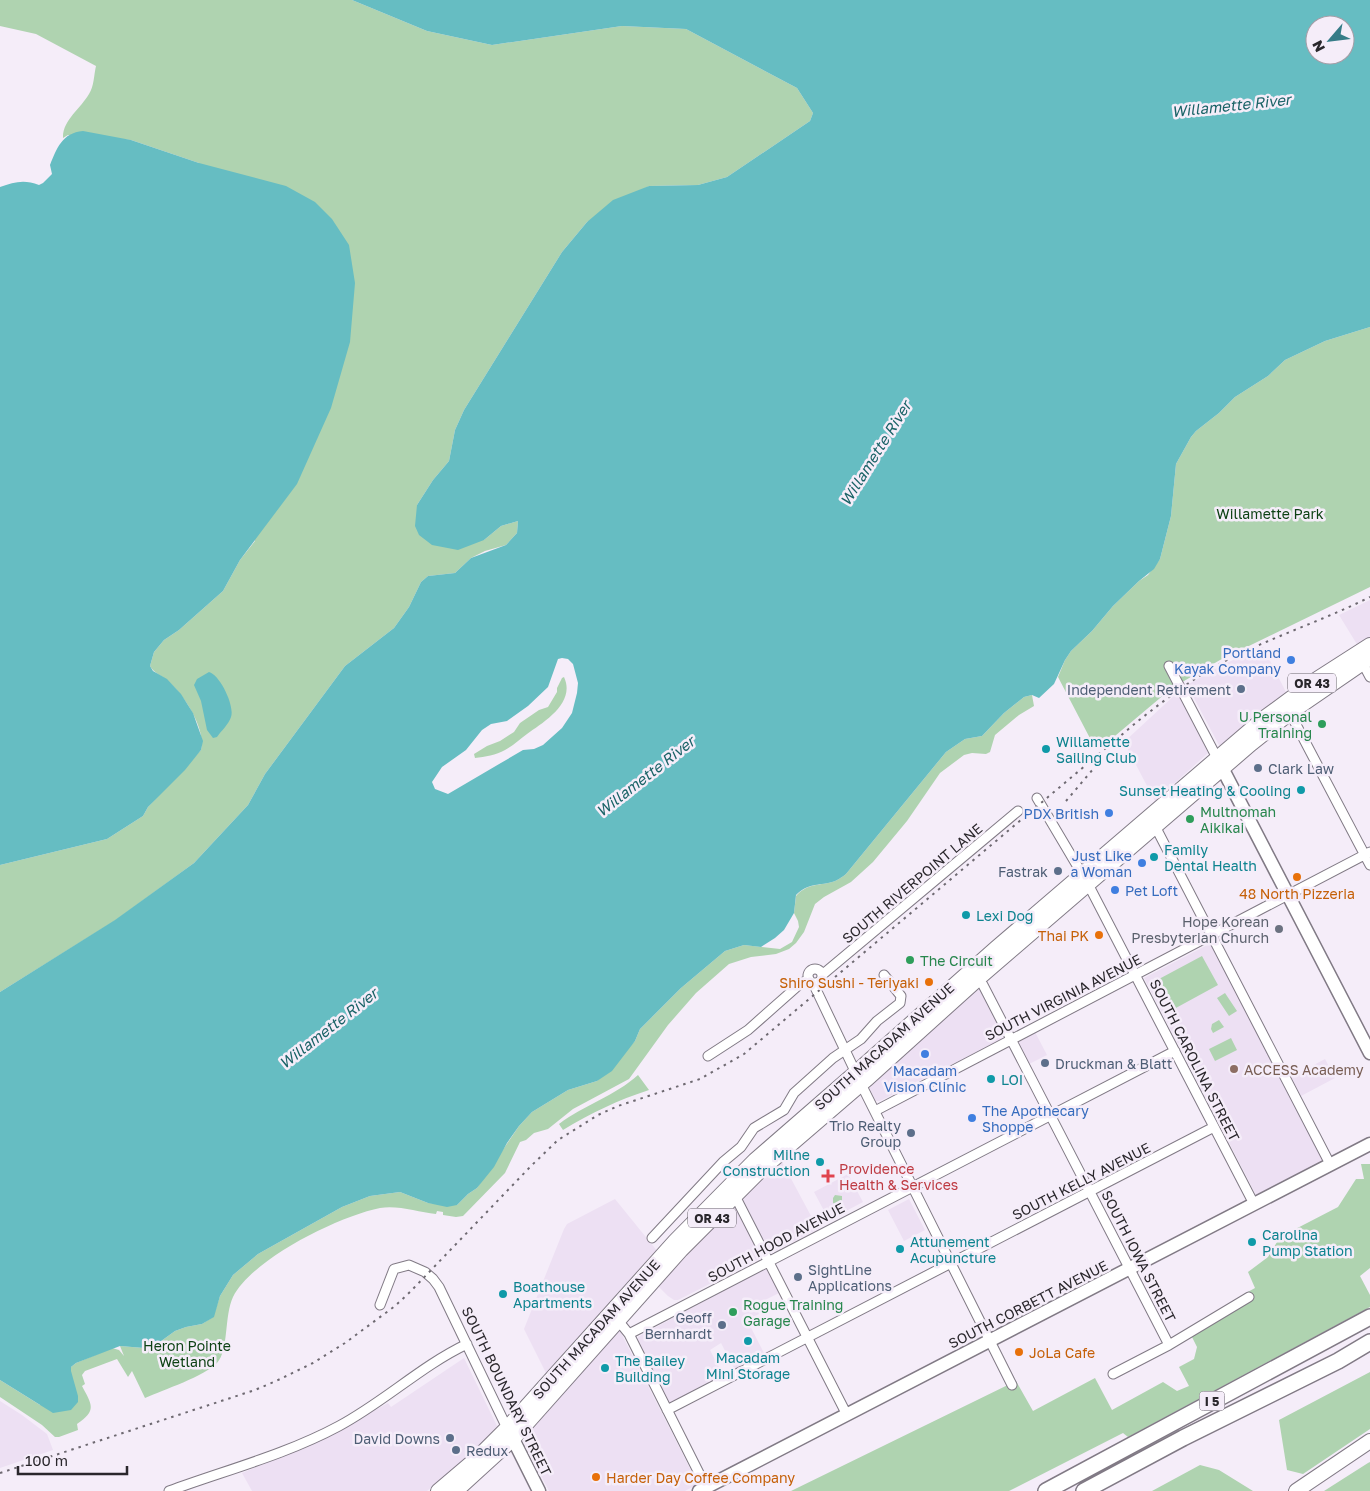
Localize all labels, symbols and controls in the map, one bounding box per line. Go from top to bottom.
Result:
north arrow [1305,15,1355,65]
text: N [1308,38,1328,55]
water label: Willamette River [1171,90,1294,120]
water label: Willamette River [836,396,915,509]
park label: Willamette Park [1216,505,1324,522]
place label: Portland Kayak Company [1174,644,1281,677]
marker: Portland Kayak Company [1285,654,1297,666]
road number: OR 43 [1288,674,1336,692]
place label: Independent Retirement [1067,681,1231,698]
marker: Independent Retirement [1235,683,1247,695]
place label: U Personal Training [1239,708,1312,741]
marker: U Personal Training [1316,718,1328,730]
water label: Willamette River [592,731,699,820]
place label: Willamette Sailing Club [1056,733,1137,766]
marker: Willamette Sailing Club [1040,743,1052,755]
place label: Clark Law [1268,760,1334,777]
marker: Clark Law [1252,762,1264,774]
place label: Sunset Heating & Cooling [1119,782,1291,799]
marker: Sunset Heating & Cooling [1295,784,1307,796]
place label: Multnomah Aikikai [1200,803,1276,836]
place label: PDX British [1024,805,1099,822]
marker: PDX British [1103,807,1115,819]
marker: Multnomah Aikikai [1184,813,1196,825]
street label: SOUTH RIVERPOINT LANE [839,819,985,947]
place label: Family Dental Health [1164,841,1257,874]
place label: Just Like a Woman [1070,847,1132,880]
marker: Family Dental Health [1148,851,1160,863]
marker: Just Like a Woman [1136,857,1148,869]
place label: Fastrak [998,863,1048,880]
marker: Fastrak [1052,865,1064,877]
marker: 48 North Pizzeria [1291,871,1303,883]
place label: Pet Loft [1125,882,1178,899]
marker: Pet Loft [1109,884,1121,896]
place label: 48 North Pizzeria [1239,885,1355,902]
place label: Lexi Dog [976,907,1033,924]
marker: Lexi Dog [960,909,972,921]
place label: Hope Korean Presbyterian Church [1131,913,1269,946]
marker: Hope Korean Presbyterian Church [1273,923,1285,935]
place label: Thai PK [1038,927,1089,944]
marker: Thai PK [1093,929,1105,941]
street label: SOUTH VIRGINIA AVENUE [982,950,1144,1044]
place label: The Circuit [920,952,993,969]
marker: The Circuit [904,954,916,966]
place label: Shiro Sushi - Teriyaki [779,974,919,991]
marker: Shiro Sushi - Teriyaki [923,976,935,988]
street label: SOUTH CAROLINA STREET [1147,976,1244,1144]
street label: SOUTH MACADAM AVENUE [811,979,957,1113]
water label: Willamette River [275,983,382,1072]
marker: Macadam Vision Clinic [919,1048,931,1060]
place label: Druckman & Blatt [1055,1055,1172,1072]
marker: Druckman & Blatt [1039,1057,1051,1069]
place label: ACCESS Academy [1244,1061,1364,1078]
place label: Macadam Vision Clinic [884,1062,967,1095]
marker: ACCESS Academy [1228,1063,1240,1075]
place label: LOI [1001,1071,1023,1088]
marker: LOI [985,1073,997,1085]
place label: The Apothecary Shoppe [982,1102,1089,1135]
marker: The Apothecary Shoppe [966,1112,978,1124]
place label: Trio Realty Group [829,1117,901,1150]
marker: Trio Realty Group [905,1127,917,1139]
street label: SOUTH KELLY AVENUE [1009,1139,1153,1223]
place label: Milne Construction [723,1146,810,1179]
marker: Milne Construction [814,1156,826,1168]
place label: Providence Health & Services [839,1160,958,1193]
marker: Providence Health & Services [821,1169,835,1183]
street label: SOUTH IOWA STREET [1098,1187,1180,1325]
street label: SOUTH HOOD AVENUE [705,1199,847,1285]
road number: OR 43 [688,1208,736,1228]
place label: Carolina Pump Station [1262,1226,1353,1259]
place label: Attunement Acupuncture [910,1233,996,1266]
marker: Carolina Pump Station [1246,1236,1258,1248]
marker: Attunement Acupuncture [894,1243,906,1255]
street label: SOUTH MACADAM AVENUE [529,1256,663,1402]
street label: SOUTH CORBETT AVENUE [945,1256,1111,1352]
place label: SightLine Applications [808,1261,892,1294]
marker: SightLine Applications [792,1271,804,1283]
place label: Boathouse Apartments [513,1278,592,1311]
marker: Boathouse Apartments [497,1288,509,1300]
place label: Rogue Training Garage [743,1296,843,1329]
street label: SOUTH BOUNDARY STREET [459,1304,556,1479]
marker: Rogue Training Garage [727,1306,739,1318]
place label: Geoff Bernhardt [644,1309,712,1342]
marker: Geoff Bernhardt [716,1319,728,1331]
marker: Macadam Mini Storage [742,1335,754,1347]
park label: Heron Pointe Wetland [143,1337,231,1370]
place label: JoLa Cafe [1029,1344,1095,1361]
marker: JoLa Cafe [1013,1346,1025,1358]
place label: Macadam Mini Storage [706,1349,790,1382]
place label: The Bailey Building [615,1352,685,1385]
marker: The Bailey Building [599,1362,611,1374]
road number: I 5 [1200,1392,1224,1410]
place label: David Downs [353,1430,440,1447]
marker: David Downs [444,1432,456,1444]
place label: Redux [466,1442,509,1459]
scale bar [18,1444,126,1476]
marker: Redux [450,1444,462,1456]
text: 100 m [25,1451,68,1469]
place label: Harder Day Coffee Company [606,1469,795,1486]
marker: Harder Day Coffee Company [590,1471,602,1483]

